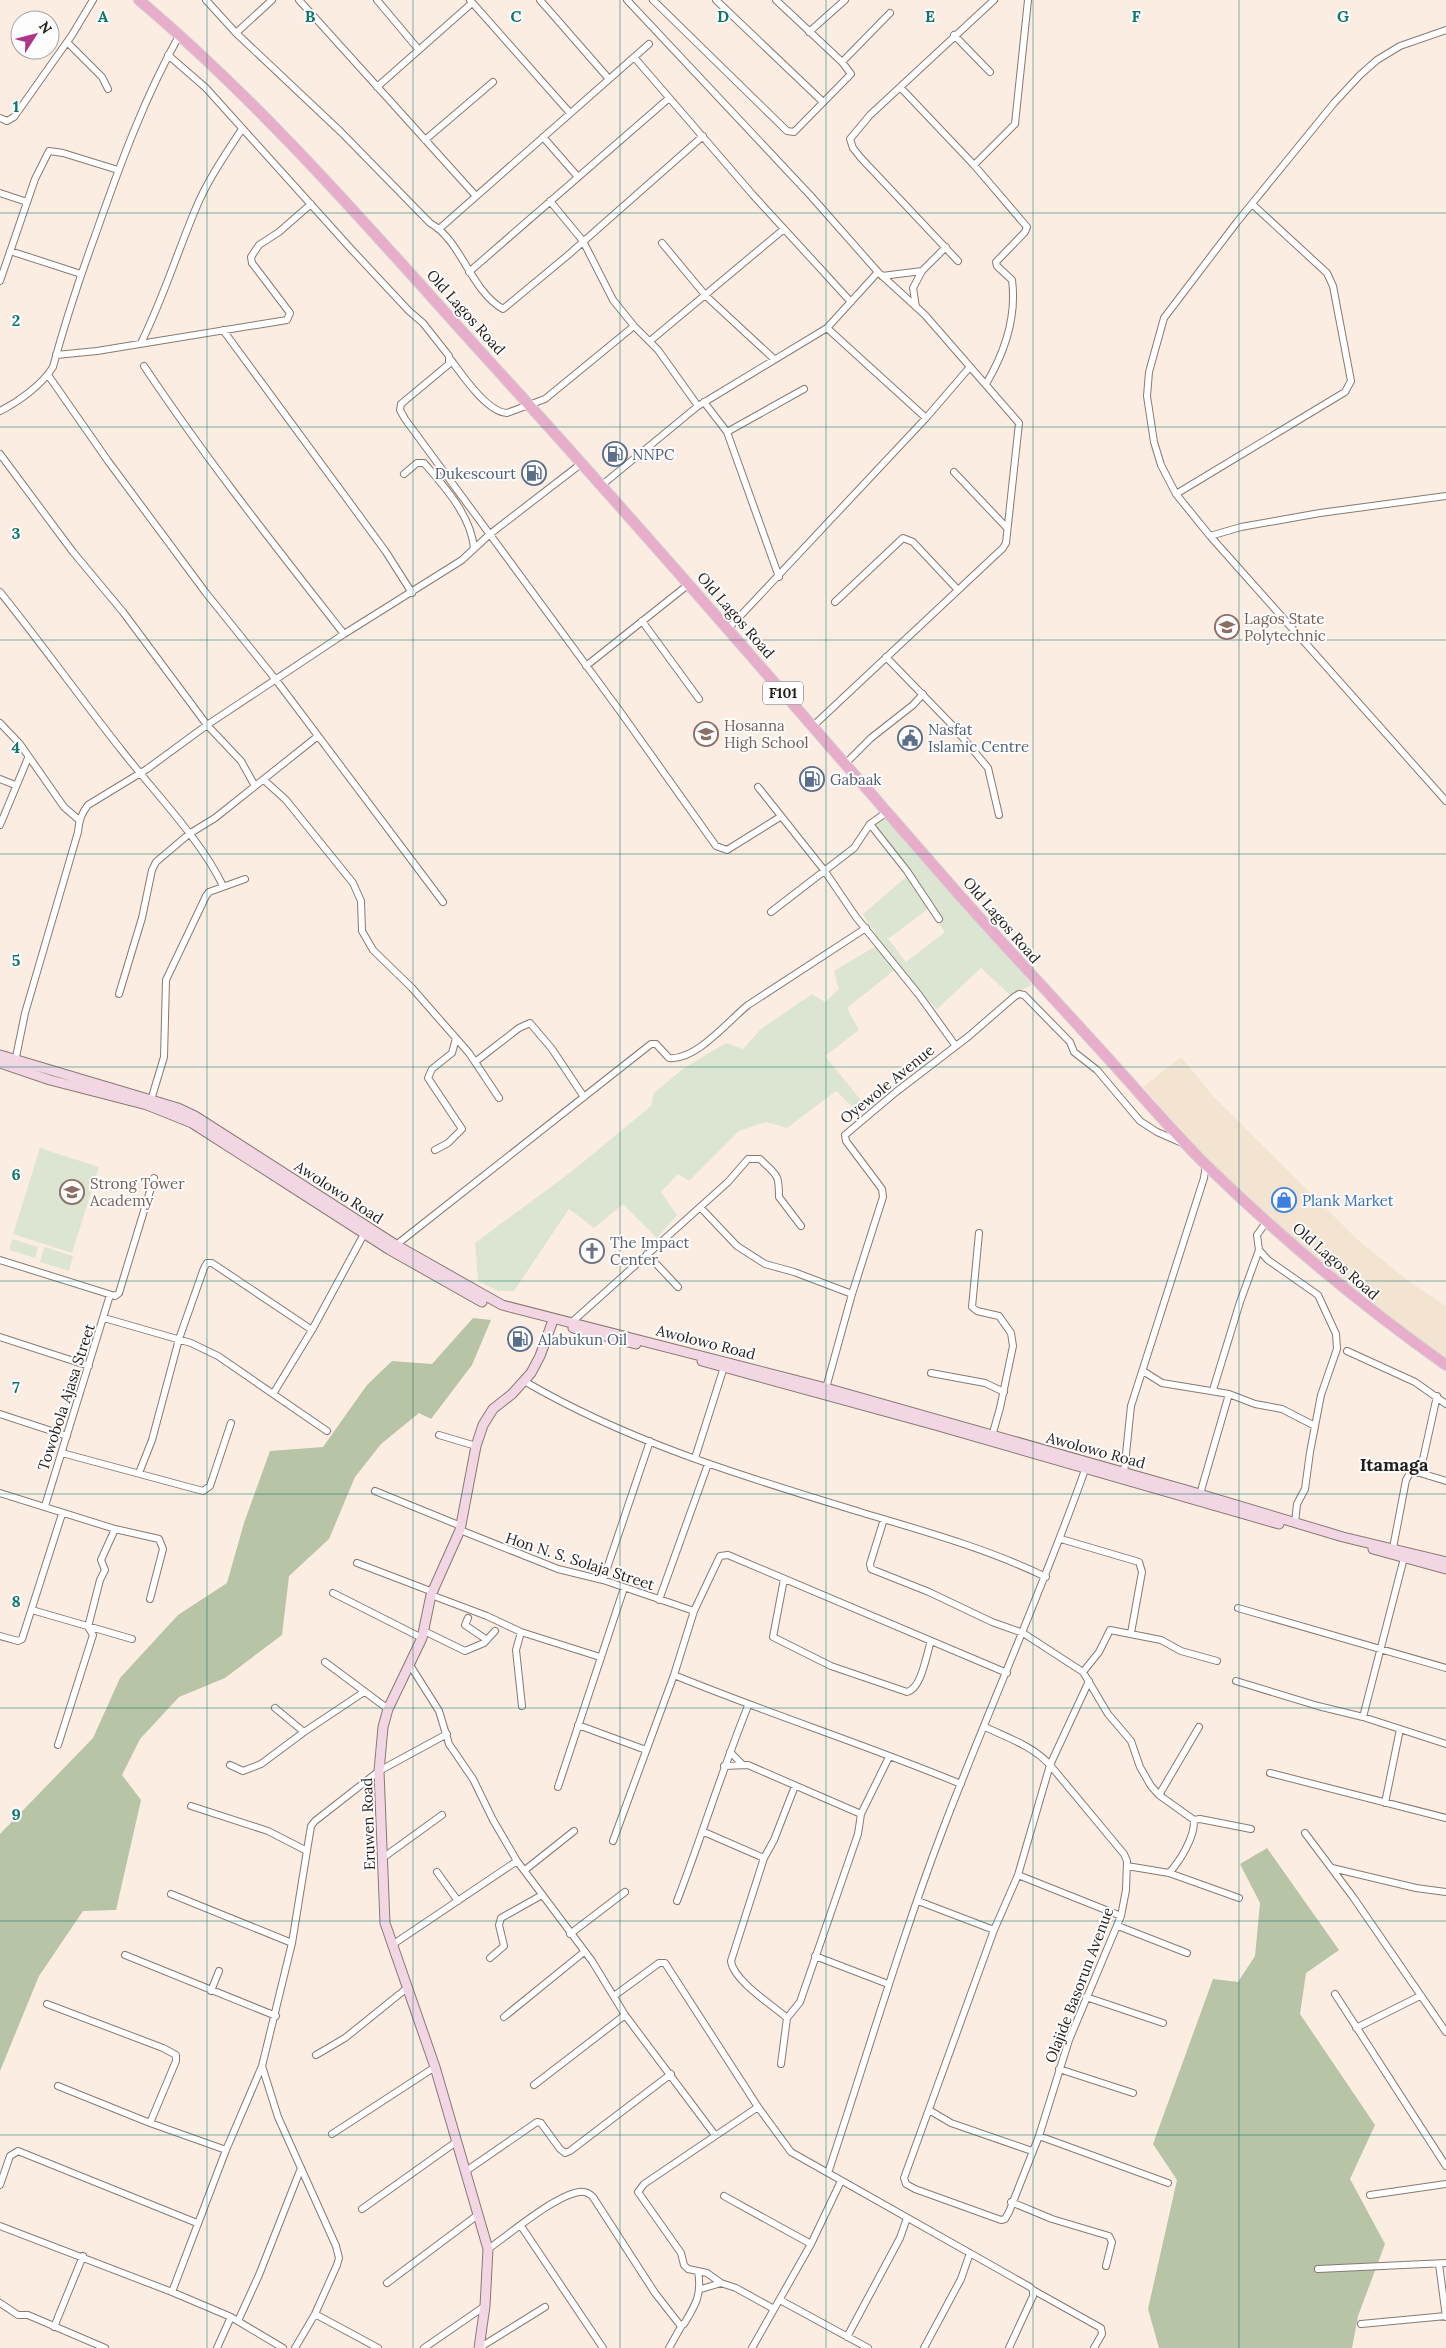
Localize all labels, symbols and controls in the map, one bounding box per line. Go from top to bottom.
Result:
text: A [98,6,109,26]
text: B [305,6,316,26]
text: C [510,6,522,26]
text: D [717,6,729,26]
text: E [925,6,935,26]
text: F [1131,6,1141,26]
text: G [1337,6,1349,26]
north arrow [10,10,60,60]
text: N [35,18,56,37]
text: 1 [13,96,19,116]
street label: Old Lagos Road [423,265,509,359]
text: 2 [12,310,20,330]
fuel station icon: NNPC [602,441,628,467]
place label: NNPC [632,445,675,464]
fuel station icon: Dukescourt [521,460,547,486]
place label: Dukescourt [435,464,516,483]
text: 3 [12,523,21,543]
street label: Old Lagos Road [693,568,779,662]
place label: Lagos State Polytechnic [1244,609,1326,645]
school or university icon: Lagos State Polytechnic [1214,614,1240,640]
road number: F101 [763,681,803,704]
place label: Hosanna High School [724,716,809,752]
place label: Nasfat Islamic Centre [928,720,1029,756]
school or university icon: Hosanna High School [693,721,719,747]
public building icon: Nasfat Islamic Centre [897,725,923,751]
text: 4 [12,737,21,757]
fuel station icon: Gabaak [799,766,825,792]
place label: Gabaak [830,770,881,789]
street label: Old Lagos Road [959,873,1045,967]
text: 5 [12,950,21,970]
street label: Oyewole Avenue [836,1040,938,1128]
street label: Awolowo Road [290,1156,387,1228]
text: 6 [11,1164,21,1184]
place label: Strong Tower Academy [89,1174,185,1210]
school or university icon: Strong Tower Academy [59,1179,85,1205]
shop icon: Plank Market [1271,1187,1297,1213]
place label: Plank Market [1302,1191,1394,1210]
street label: Old Lagos Road [1289,1218,1383,1304]
place label: The Impact Center [610,1233,690,1269]
church icon: The Impact Center [579,1238,605,1264]
street label: Awolowo Road [653,1320,758,1364]
street label: Towobola Ajasa Street [33,1321,99,1473]
fuel station icon: Alabukun Oil [507,1326,533,1352]
place label: Alabukun Oil [537,1330,627,1349]
text: 7 [12,1377,20,1397]
street label: Awolowo Road [1043,1427,1148,1472]
district label: Itamaga [1360,1453,1429,1476]
street label: Hon N. S. Solaja Street [503,1528,657,1594]
text: 8 [11,1591,21,1611]
street label: Eruwen Road [357,1777,379,1871]
text: 9 [11,1804,21,1824]
street label: Olajide Basorun Avenue [1041,1905,1117,2065]

